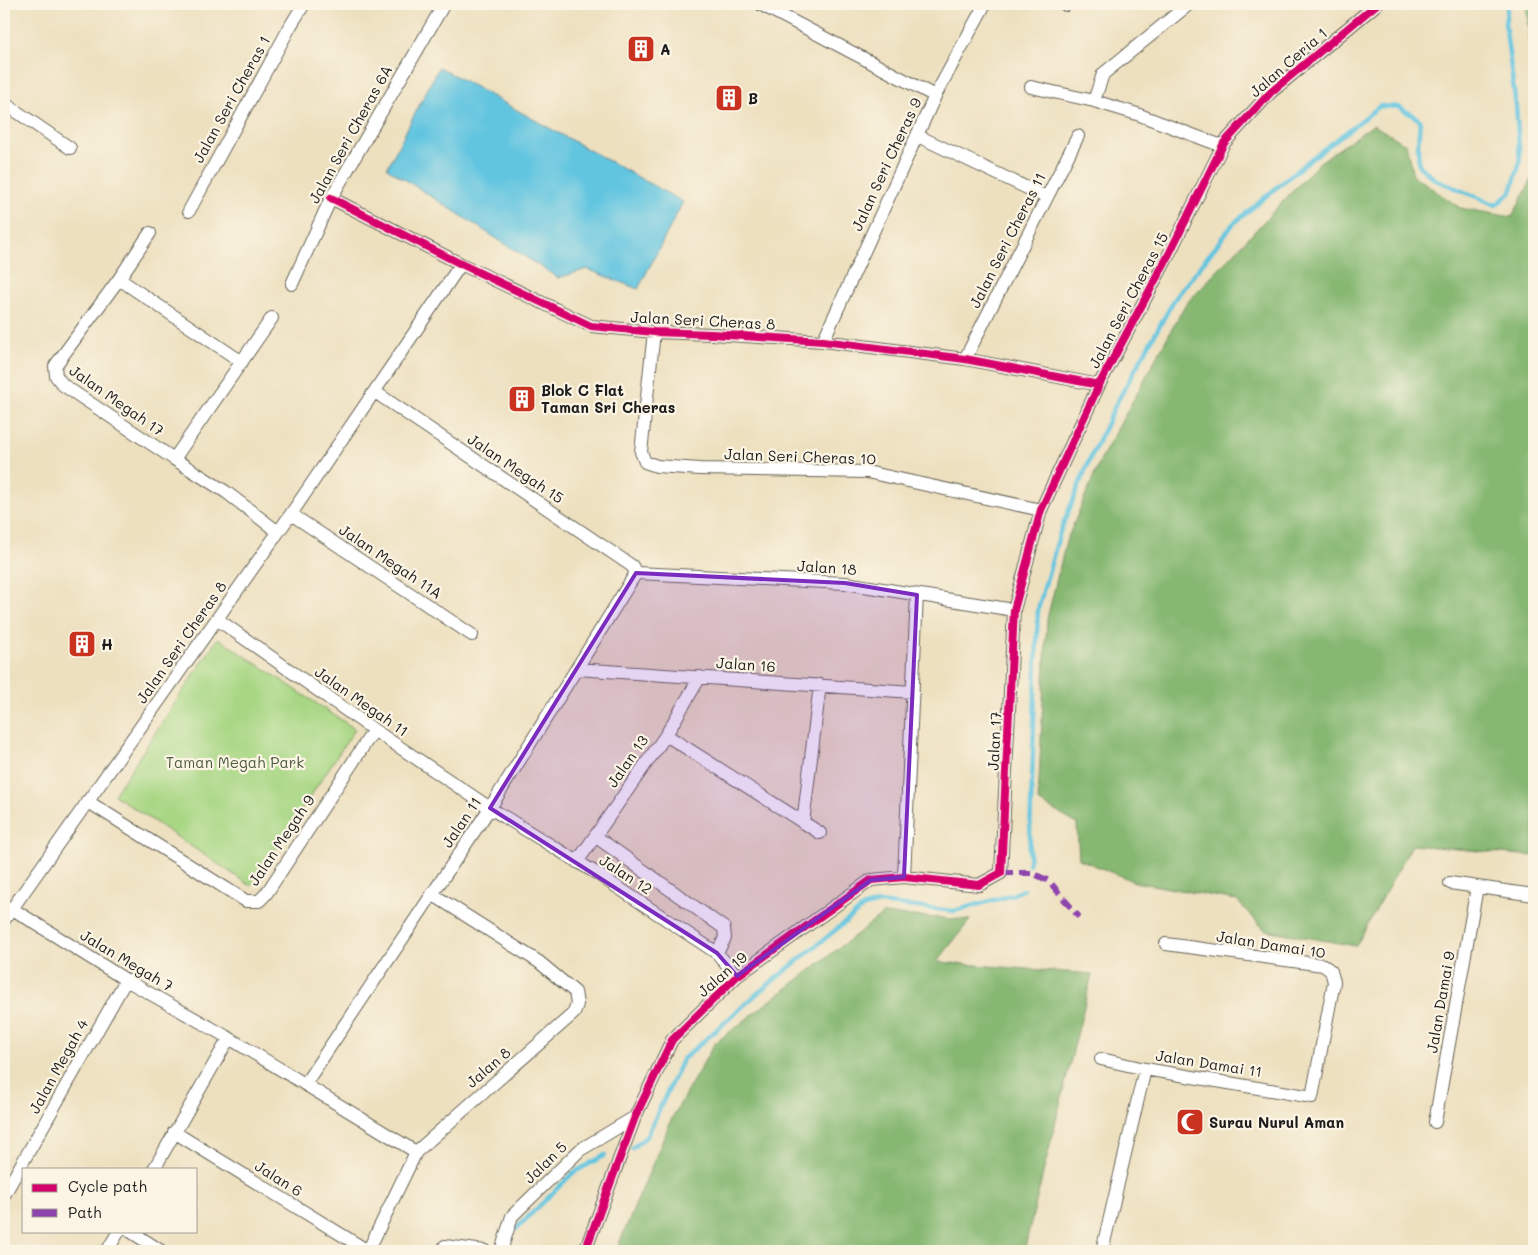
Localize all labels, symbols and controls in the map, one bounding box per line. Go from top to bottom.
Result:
street label: Jalan Ceria 1 [1245,23,1331,101]
street label: Jalan Seri Cheras 1 [188,32,274,166]
building icon: A [626,34,656,64]
place label: A [660,39,670,59]
street label: Jalan Seri Cheras 6A [304,61,396,207]
building icon: B [714,83,744,113]
place label: B [748,88,758,108]
street label: Jalan Seri Cheras 9 [846,94,926,234]
street label: Jalan Seri Cheras 11 [964,169,1050,311]
street label: Jalan Seri Cheras 15 [1084,228,1172,372]
street label: Jalan Seri Cheras 8 [630,306,776,334]
street label: Jalan Megah 17 [66,360,168,440]
place label: Blok C Flat Taman Sri Cheras [541,380,675,417]
building icon: Blok C Flat Taman Sri Cheras [507,384,537,414]
street label: Jalan Megah 15 [464,428,568,508]
street label: Jalan Seri Cheras 10 [724,443,876,469]
street label: Jalan Megah 11A [336,519,446,603]
street label: Jalan 18 [797,555,857,579]
street label: Jalan Seri Cheras 8 [131,577,231,707]
building icon: H [67,629,97,659]
place label: H [101,634,113,654]
street label: Jalan 16 [716,652,776,676]
street label: Jalan Megah 11 [311,661,413,741]
street label: Jalan 17 [982,711,1006,771]
street label: Jalan 13 [602,731,652,791]
park label: Taman Megah Park [166,752,304,772]
street label: Jalan Megah 9 [243,791,319,889]
street label: Jalan 11 [437,793,485,851]
street label: Jalan 12 [596,850,656,898]
street label: Jalan Megah 7 [77,924,177,996]
street label: Jalan Damai 10 [1215,926,1327,962]
street label: Jalan 19 [693,947,751,1001]
street label: Jalan Damai 9 [1421,949,1459,1054]
street label: Jalan Megah 4 [24,1015,92,1117]
street label: Jalan 8 [461,1042,515,1092]
street label: Jalan Damai 11 [1154,1045,1264,1081]
mosque icon: Surau Nurul Aman [1175,1107,1205,1137]
place label: Surau Nurul Aman [1209,1112,1344,1132]
street label: Jalan 5 [519,1137,571,1187]
street label: Jalan 6 [251,1156,307,1200]
legend [22,1168,198,1232]
text: Cycle path [68,1176,147,1196]
text: Path [68,1202,102,1222]

